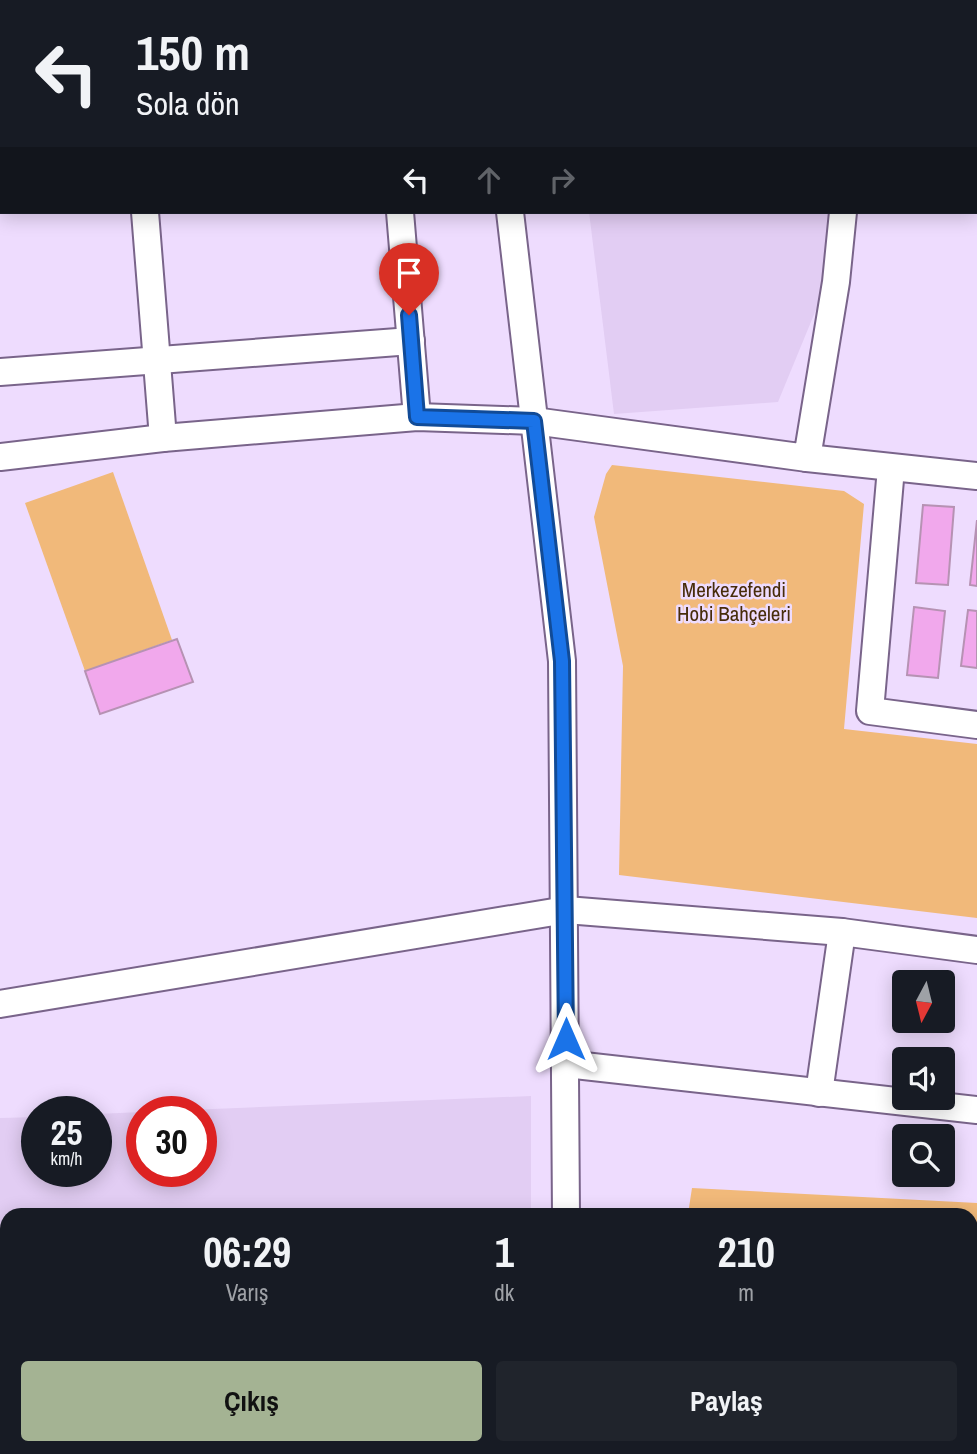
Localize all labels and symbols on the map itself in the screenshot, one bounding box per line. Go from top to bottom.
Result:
pin [379,243,439,315]
park label: Merkezefendi Hobi Bahçeleri [677,575,791,628]
north arrow [892,970,956,1032]
position arrow [529,1002,603,1076]
speed limit sign: 30 [126,1096,217,1187]

